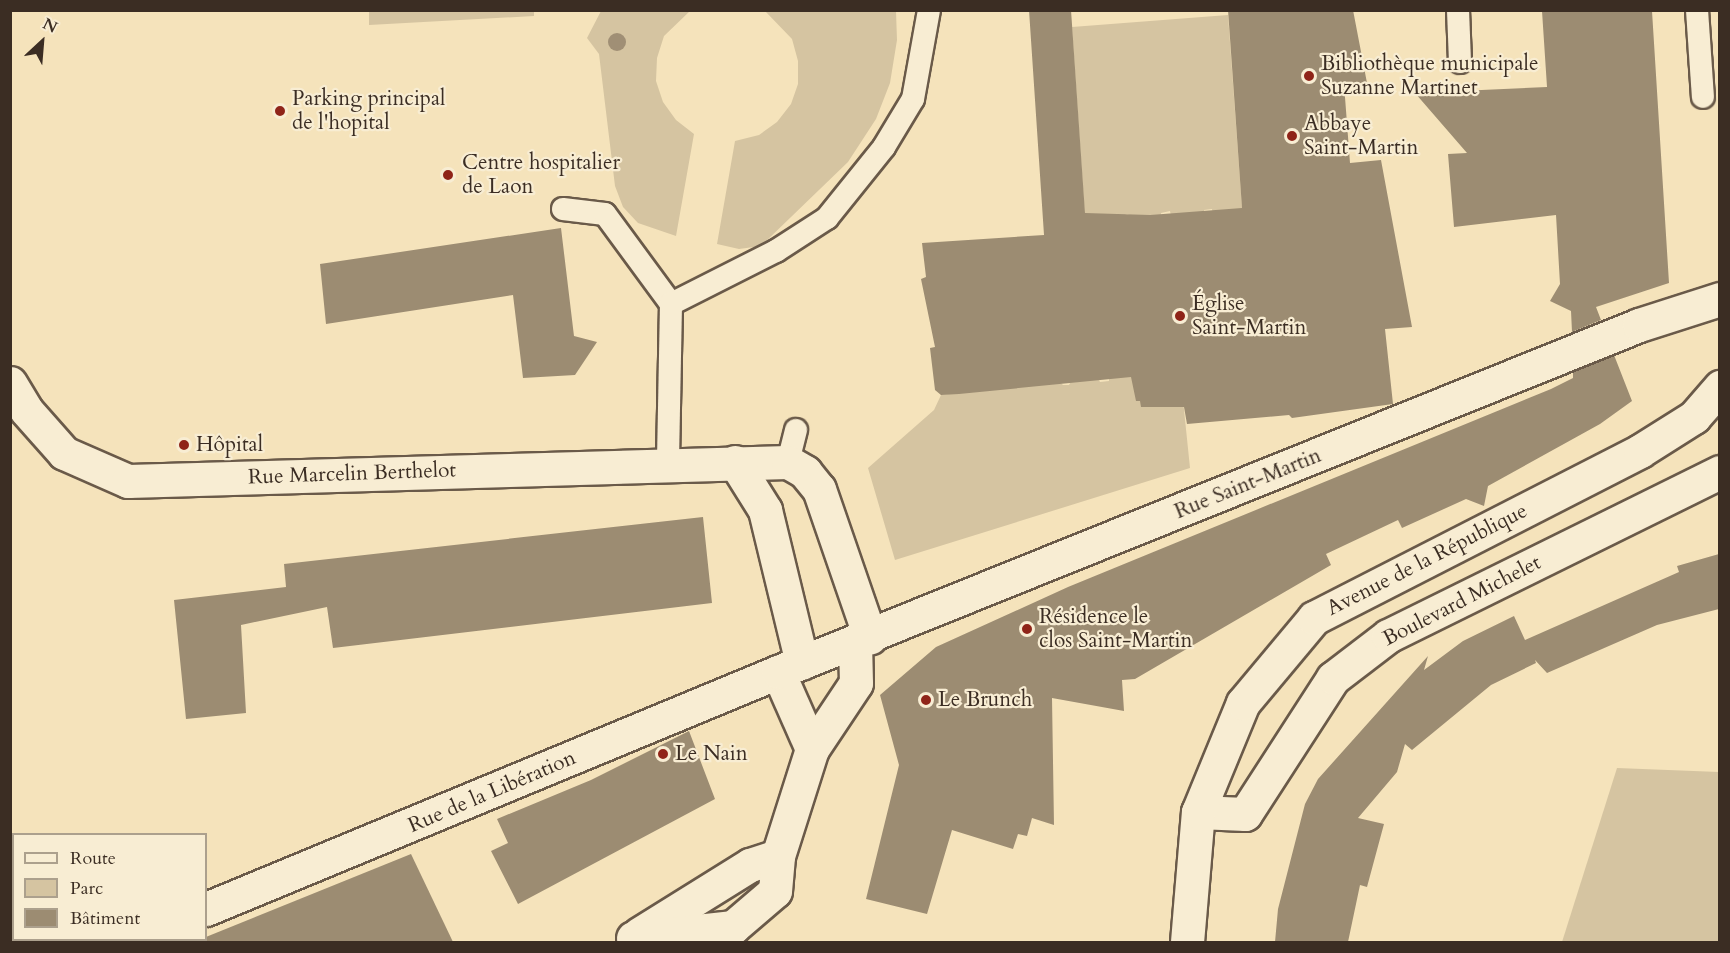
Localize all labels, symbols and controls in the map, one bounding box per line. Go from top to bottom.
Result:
north arrow [12,12,72,72]
text: N [39,13,61,39]
place label: Bibliothèque municipale Suzanne Martinet [1321,51,1538,101]
marker: Bibliothèque municipale Suzanne Martinet [1302,69,1316,83]
place label: Parking principal de l'hopital [292,86,445,136]
marker: Parking principal de l'hopital [273,104,287,118]
place label: Abbaye Saint-Martin [1304,111,1418,161]
marker: Abbaye Saint-Martin [1285,129,1299,143]
place label: Centre hospitalier de Laon [462,150,620,200]
marker: Centre hospitalier de Laon [439,166,457,184]
place label: Église Saint-Martin [1192,291,1306,341]
marker: Église Saint-Martin [1173,309,1187,323]
place label: Hôpital [196,432,263,458]
marker: Hôpital [177,438,191,452]
street label: Rue Saint-Martin [1171,443,1325,525]
street label: Rue Marcelin Berthelot [248,458,456,490]
street label: Avenue de la République [1322,498,1532,622]
street label: Boulevard Michelet [1379,550,1545,652]
place label: Résidence le clos Saint-Martin [1039,604,1192,654]
marker: Résidence le clos Saint-Martin [1020,622,1034,636]
place label: Le Brunch [938,687,1032,713]
marker: Le Brunch [919,693,933,707]
place label: Le Nain [675,741,748,767]
street label: Rue de la Libération [404,745,580,839]
marker: Le Nain [656,747,670,761]
legend [12,833,207,941]
text: Route [70,846,116,871]
text: Parc [70,876,103,901]
text: Bâtiment [70,906,140,931]

